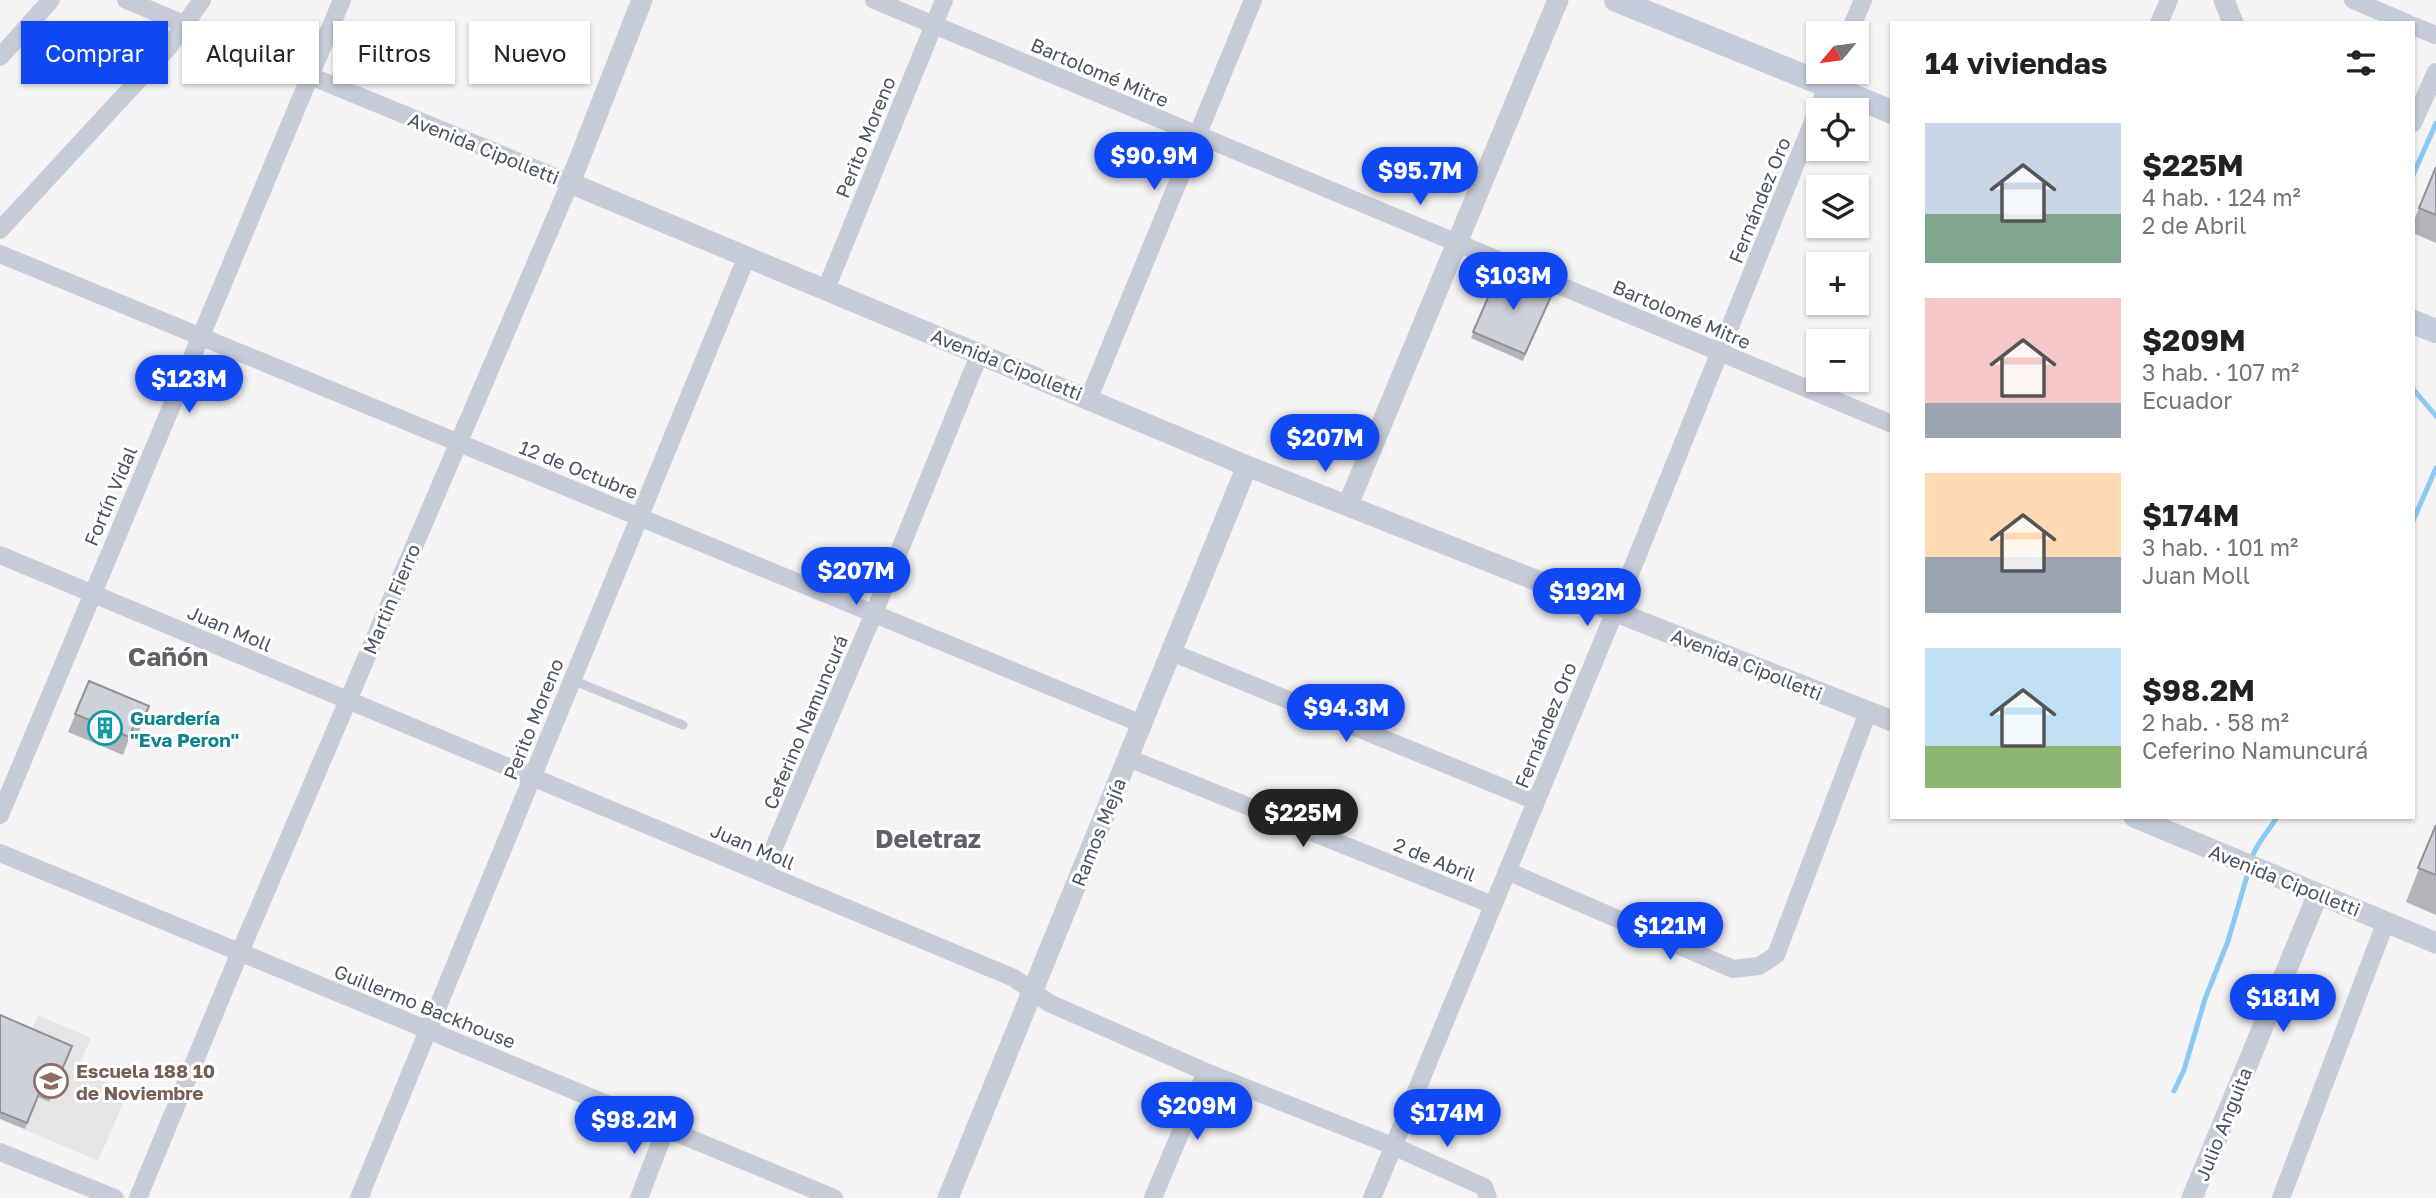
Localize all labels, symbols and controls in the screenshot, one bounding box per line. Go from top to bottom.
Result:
chip: Comprar [21,21,168,84]
chip: Alquilar [182,21,319,84]
chip: Filtros [333,21,455,84]
chip: Nuevo [469,21,590,84]
north arrow [1806,21,1869,84]
map controls [1806,21,1869,392]
street label: Bartolomé Mitre [1028,33,1172,111]
icon: filters [2342,44,2380,82]
text: 14 viviendas [1925,45,2108,81]
street label: Perito Moreno [830,73,900,201]
button: locate [1806,98,1869,161]
street label: Avenida Cipolletti [405,107,563,189]
pin: $90.9M [1097,132,1211,192]
street label: Fernández Oro [1723,134,1795,266]
text: $90.9M [1110,141,1198,169]
text: $225M [2142,147,2244,183]
pin: $95.7M [1363,148,1477,207]
icon: home [1981,151,2065,235]
text: $95.7M [1378,156,1462,184]
button: layers [1806,175,1869,238]
text: 4 hab. · 124 m² [2142,183,2301,211]
text: 2 de Abril [2142,211,2246,239]
pin: $103M [1464,252,1562,312]
button: + [1806,252,1869,315]
text: $103M [1475,261,1551,289]
street label: Bartolomé Mitre [1610,275,1754,353]
text: $209M [2142,322,2246,358]
street label: Avenida Cipolletti [928,323,1086,405]
icon: home [1981,326,2065,410]
button: − [1806,329,1869,392]
pin: $123M [140,356,238,415]
text: 3 hab. · 107 m² [2142,358,2299,386]
text: $123M [151,364,227,392]
text: Ecuador [2142,386,2232,414]
pin: $207M [1276,414,1374,474]
text: $207M [1286,423,1364,451]
street label: 12 de Octubre [516,435,642,503]
street label: Fortín Vidal [79,443,141,549]
text: $174M [2142,497,2239,533]
icon: home [1981,501,2065,585]
text: 3 hab. · 101 m² [2142,533,2298,561]
street label: Martin Fierro [357,540,425,658]
pin: $207M [807,548,905,607]
text: $207M [817,556,895,584]
text: Juan Moll [2142,561,2250,589]
pin: $192M [1538,568,1636,628]
text: $192M [1549,577,1625,605]
street label: Juan Moll [184,600,276,656]
street label: Avenida Cipolletti [1668,623,1826,705]
street label: Ceferino Namuncurá [758,632,852,812]
district label: Cañón [128,641,208,672]
street label: Perito Moreno [498,655,568,783]
street label: Fernández Oro [1509,659,1581,791]
text: $98.2M [2142,672,2255,708]
icon: home [1981,676,2065,760]
pin: $94.3M [1289,684,1403,744]
text: $94.3M [1303,693,1389,721]
place label: Guardería "Eva Peron" [130,706,239,751]
text: 2 hab. · 58 m² [2142,708,2289,736]
building icon: Guardería "Eva Peron" [86,709,124,747]
text: Ceferino Namuncurá [2142,736,2368,764]
street label: Ramos Mejía [1066,774,1130,890]
pin: $225M [1254,790,1352,849]
text: $225M [1264,798,1342,826]
street label: Juan Moll [707,818,799,874]
district label: Deletraz [875,823,981,854]
street label: 2 de Abril [1391,832,1479,886]
street label: Avenida Cipolletti [2206,839,2364,921]
pin: $121M [1621,902,1719,962]
text: $121M [1633,911,1707,939]
street label: Guillermo Backhouse [331,959,519,1053]
pin: $181M [2234,974,2332,1034]
text: $181M [2246,983,2320,1011]
place label: Escuela 188 10 de Noviembre [76,1059,215,1104]
school or university icon: Escuela 188 10 de Noviembre [32,1062,70,1100]
street label: Julio Anguita [2190,1064,2256,1184]
pin: $209M [1148,1082,1246,1142]
pin: $174M [1398,1090,1496,1149]
text: $209M [1157,1091,1237,1119]
pin: $98.2M [577,1096,691,1156]
text: $174M [1410,1098,1484,1126]
text: $98.2M [591,1105,677,1133]

